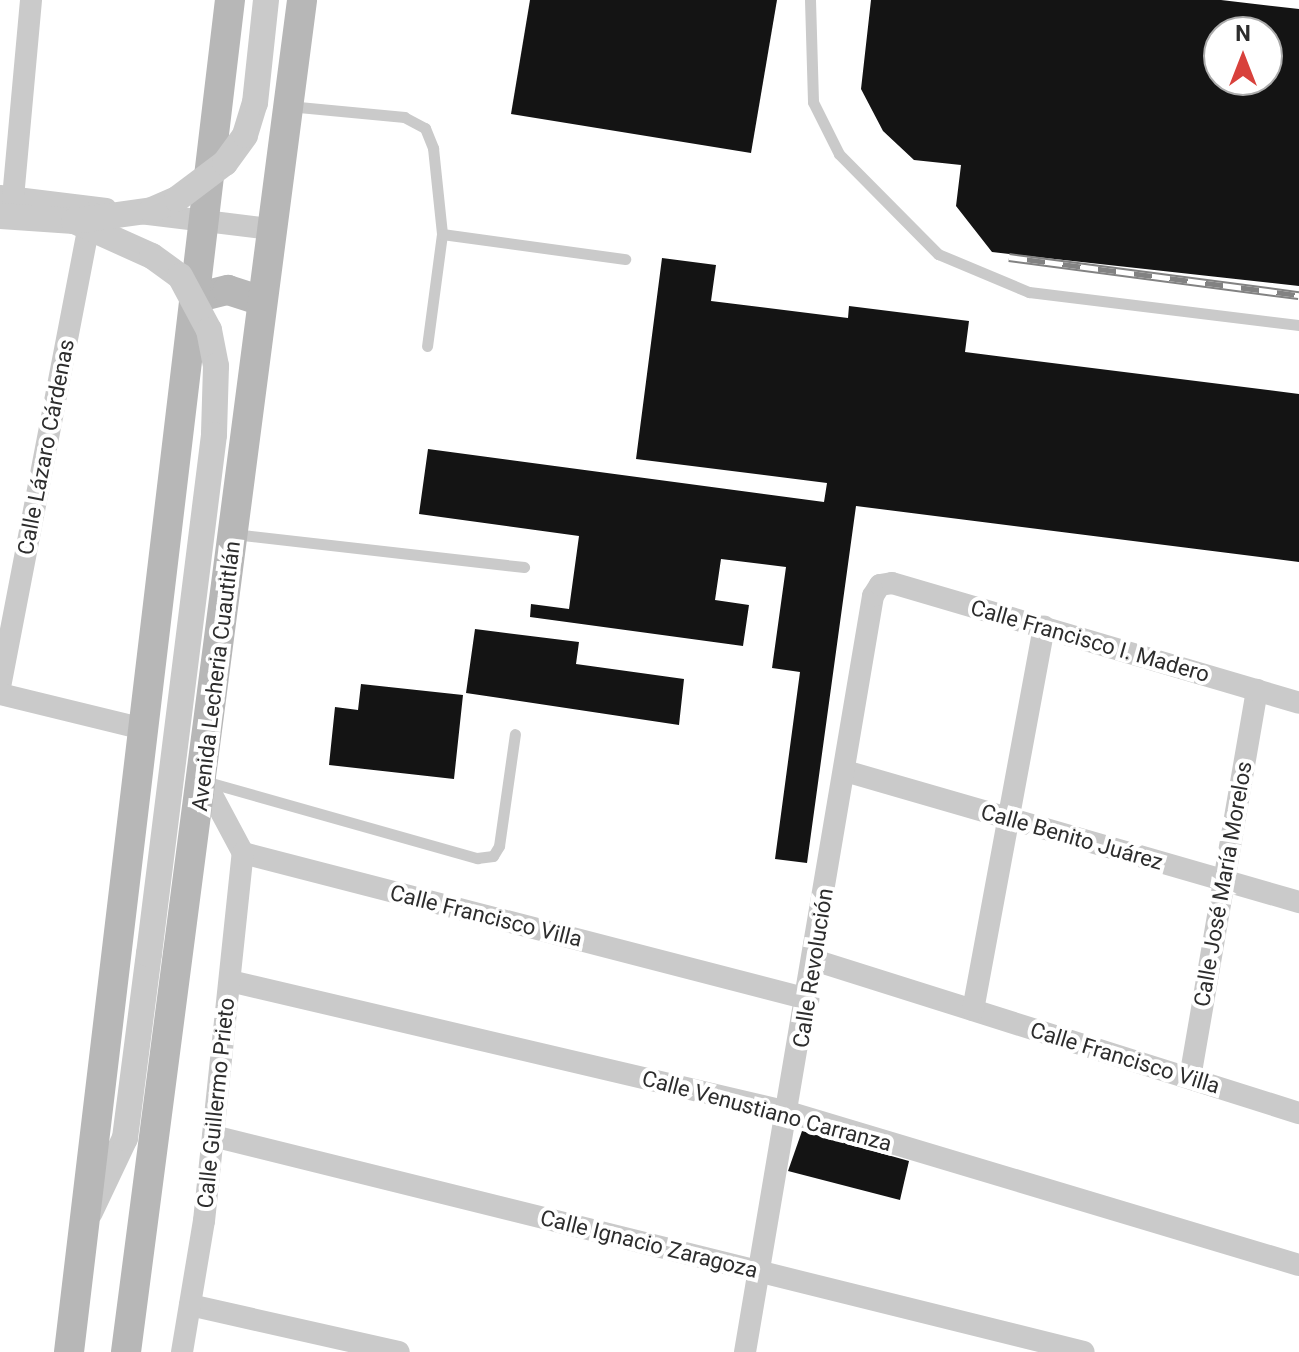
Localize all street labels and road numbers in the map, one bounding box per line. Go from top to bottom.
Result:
street label: Calle Lázaro Cárdenas [12,337,80,557]
street label: Avenida Lecheria Cuautitlán [186,539,246,813]
street label: Calle Francisco I. Madero [968,594,1212,688]
street label: Calle José María Morelos [1188,759,1258,1009]
street label: Calle Benito Juárez [978,798,1166,876]
street label: Calle Francisco Villa [387,879,585,953]
street label: Calle Revolución [787,886,839,1050]
street label: Calle Guillermo Prieto [192,996,240,1210]
street label: Calle Francisco Villa [1027,1017,1223,1099]
street label: Calle Venustiano Carranza [639,1065,895,1157]
street label: Calle Ignacio Zaragoza [538,1204,760,1284]

